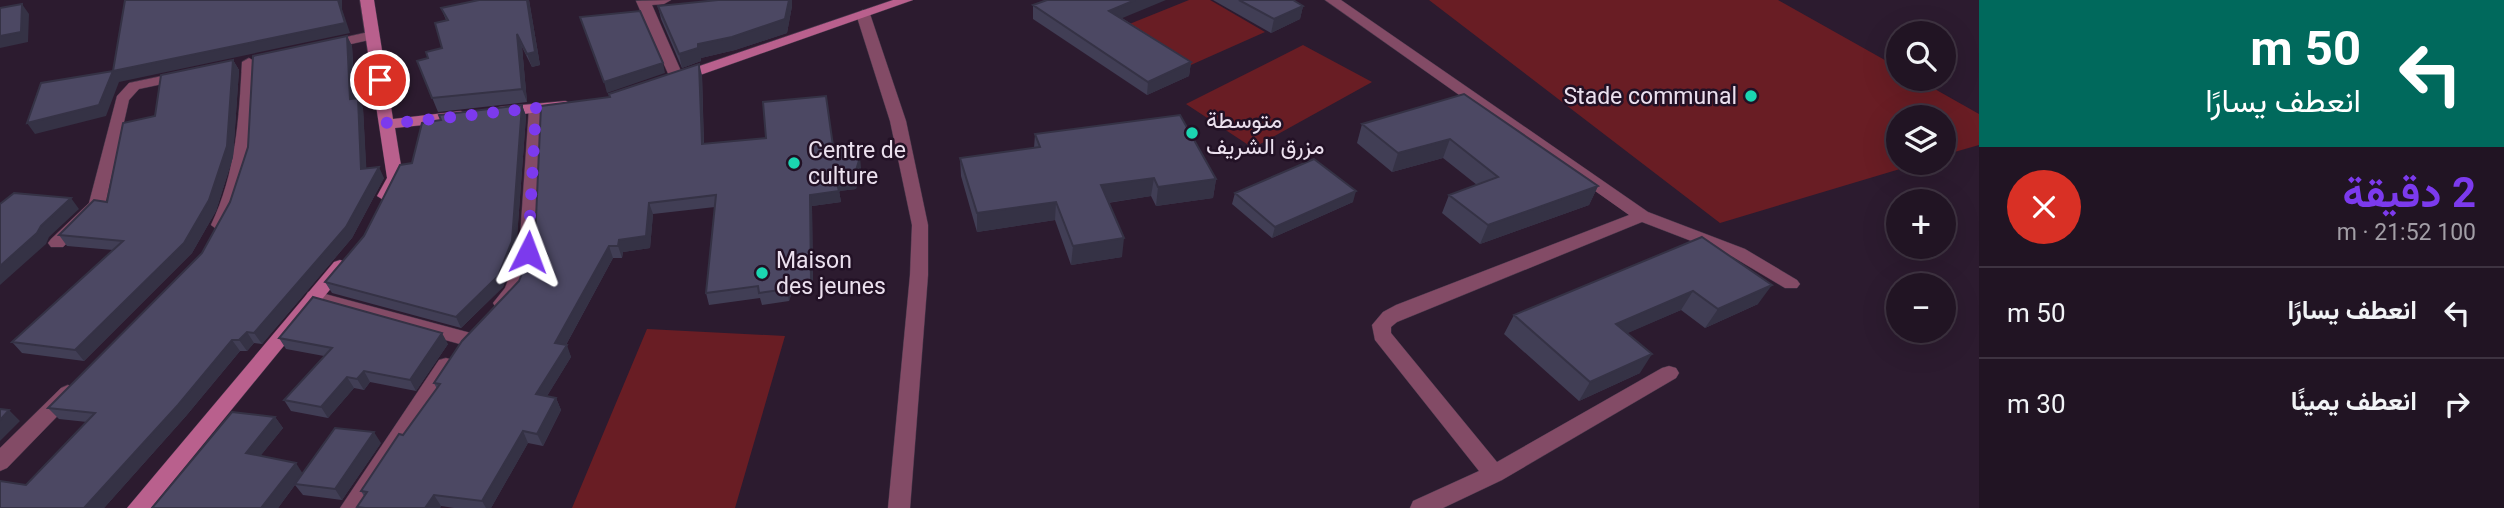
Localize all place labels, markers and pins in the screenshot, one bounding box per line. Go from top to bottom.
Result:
pin [350,50,410,110]
place label: Stade communal [1563,83,1737,110]
marker: Stade communal [1743,88,1759,104]
place label: متوسطة مزرق الشريف [1206,107,1324,161]
marker: متوسطة مزرق الشريف [1184,125,1200,141]
place label: Centre de culture [808,137,906,190]
marker: Centre de culture [786,155,802,171]
place label: Maison des jeunes [776,247,886,300]
marker: Maison des jeunes [754,265,770,281]

